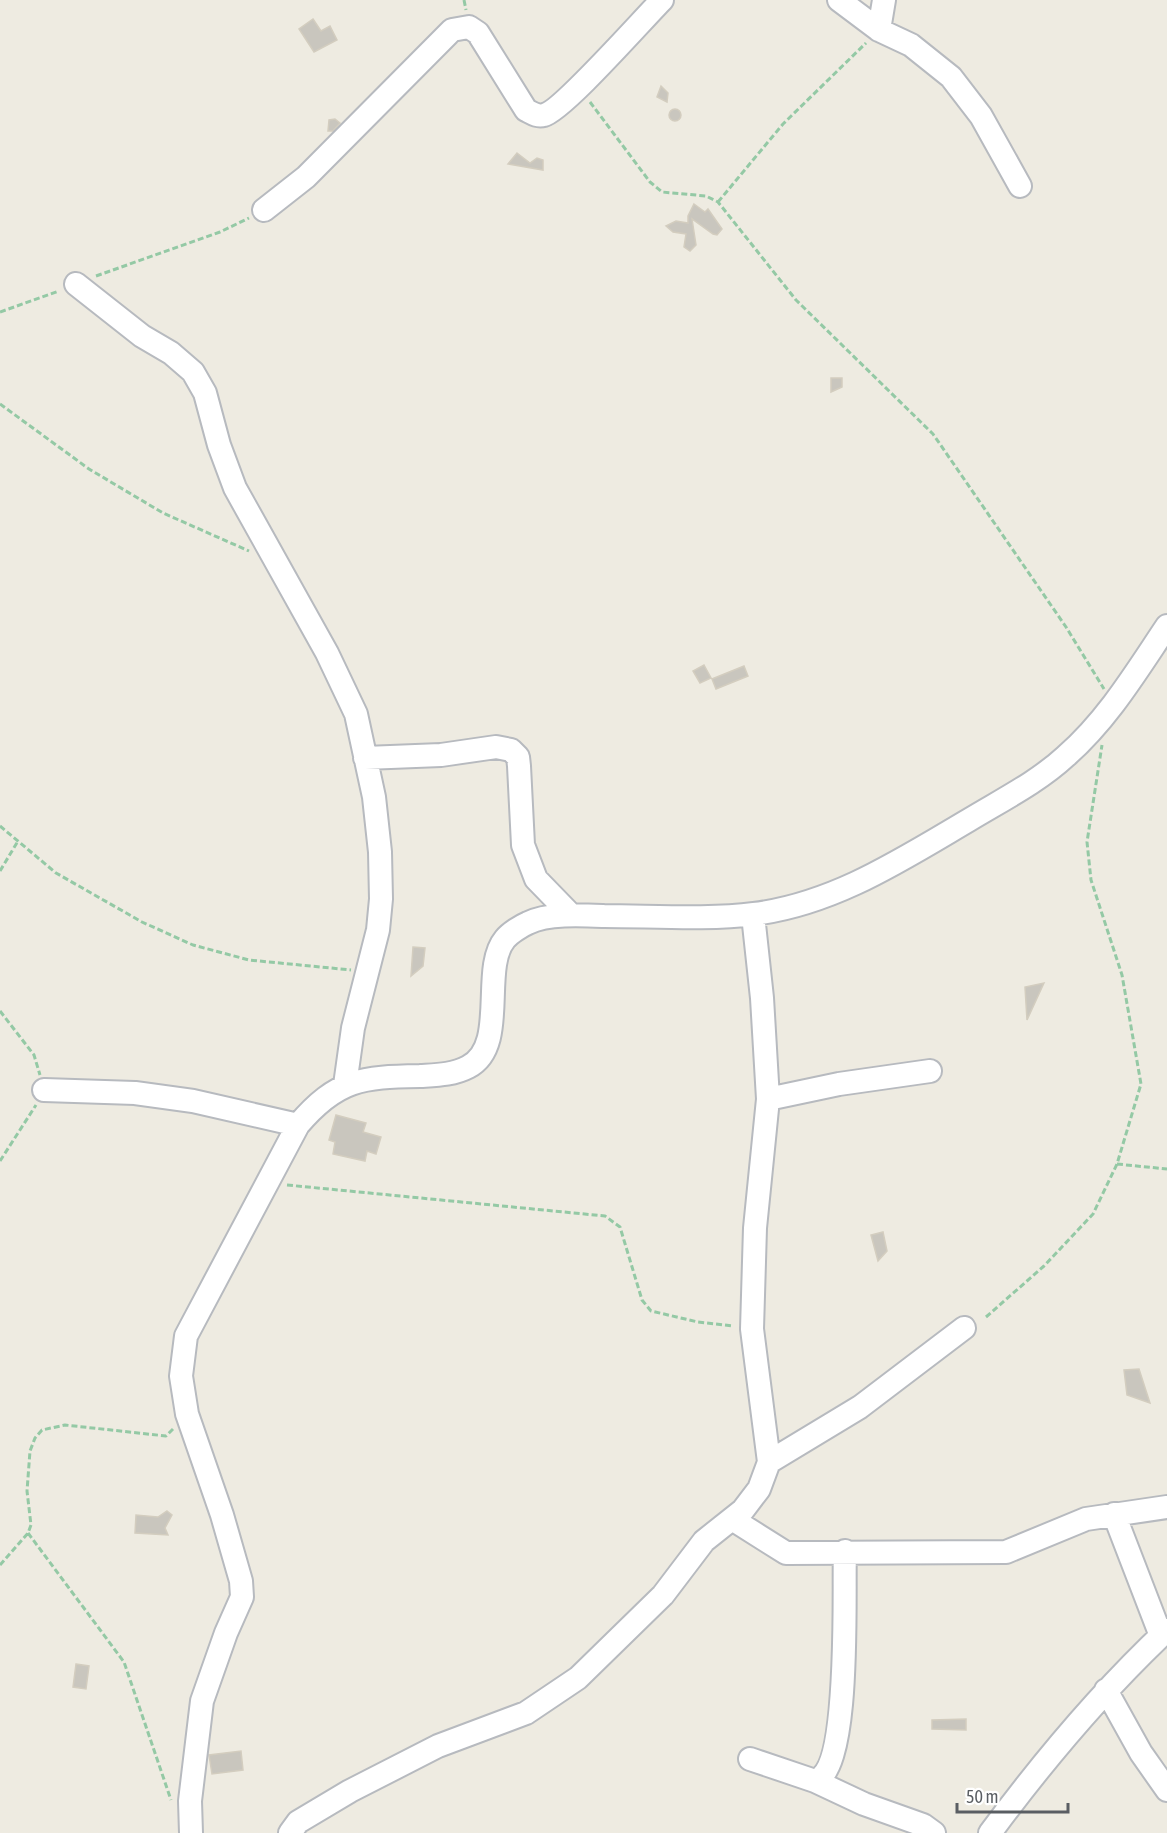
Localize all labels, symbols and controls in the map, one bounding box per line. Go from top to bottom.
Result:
scale bar [957,1776,1068,1814]
text: 50 m [966,1786,998,1807]

